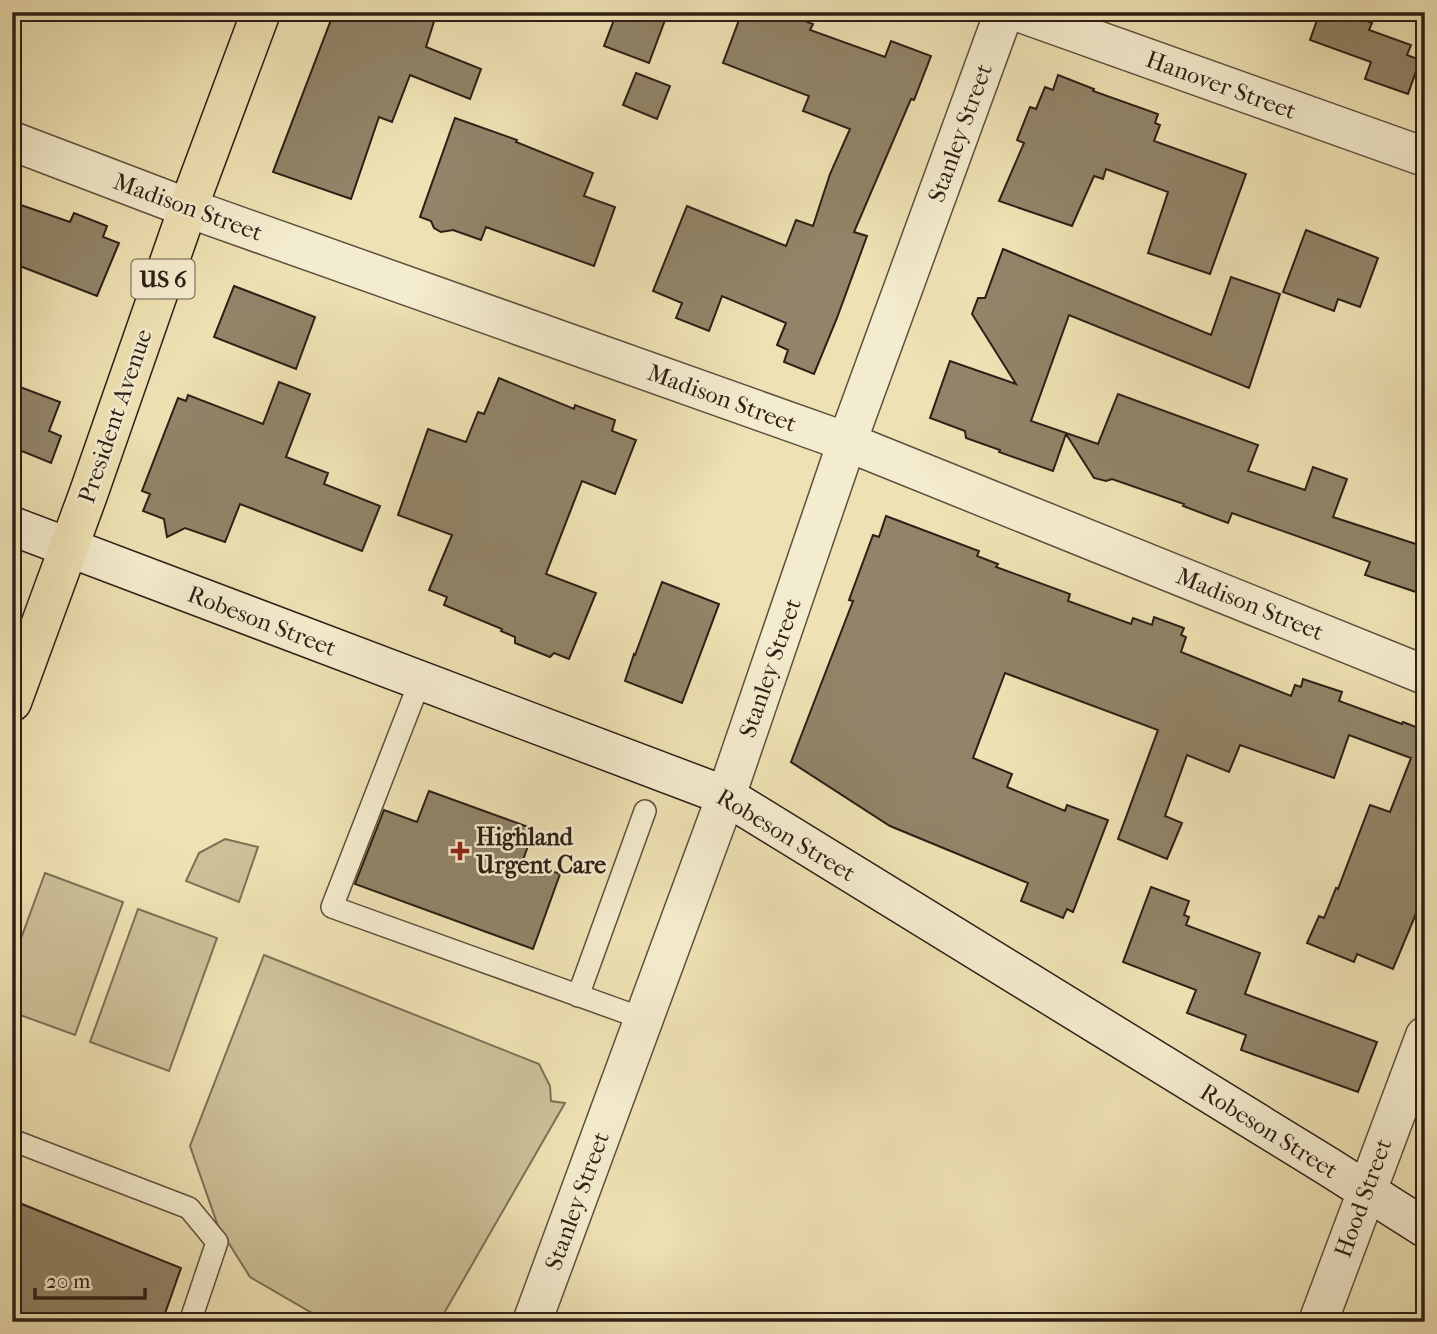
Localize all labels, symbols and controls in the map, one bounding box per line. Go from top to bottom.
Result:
street label: Hanover Street [1142,45,1300,125]
street label: Stanley Street [922,60,998,206]
street label: Madison Street [110,167,267,247]
road number: US 6 [132,260,194,298]
street label: President Avenue [72,325,158,507]
street label: Madison Street [644,358,801,438]
street label: Madison Street [1172,562,1328,646]
street label: Robeson Street [184,580,341,662]
street label: Stanley Street [733,594,807,741]
street label: Robeson Street [712,783,861,888]
place label: Highland Urgent Care [475,823,606,879]
marker: Highland Urgent Care [450,841,470,861]
street label: Robeson Street [1195,1078,1343,1185]
street label: Stanley Street [539,1128,615,1274]
street label: Hood Street [1329,1134,1398,1261]
scale bar [35,1257,145,1301]
text: 20 m [46,1269,91,1293]

